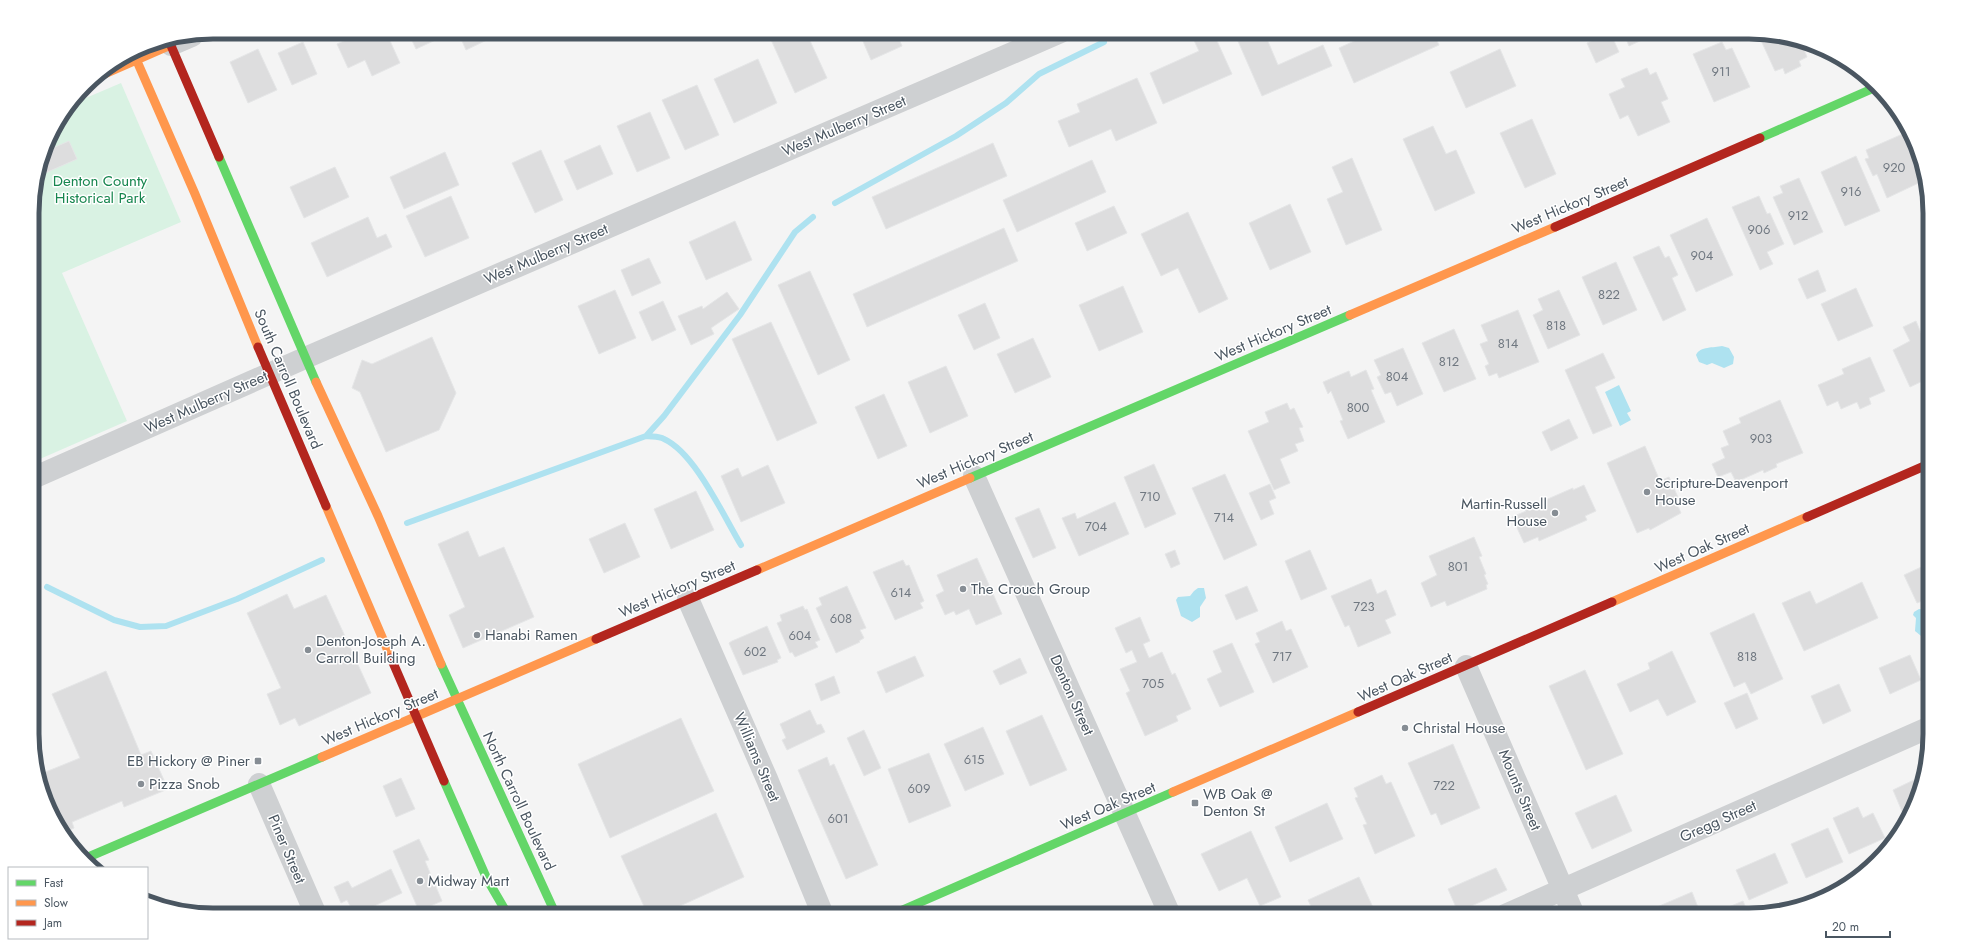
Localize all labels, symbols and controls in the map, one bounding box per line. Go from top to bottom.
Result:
house number: 911 [1711,62,1731,81]
street label: West Mulberry Street [779,90,910,162]
house number: 920 [1883,158,1906,177]
park label: Denton County Historical Park [53,170,148,209]
street label: West Hickory Street [1508,170,1632,239]
house number: 916 [1841,182,1861,201]
house number: 912 [1788,206,1808,225]
street label: West Mulberry Street [481,218,612,290]
house number: 906 [1748,220,1770,239]
house number: 904 [1691,246,1714,265]
house number: 822 [1598,285,1620,304]
street label: West Hickory Street [1211,298,1335,367]
street label: South Carroll Boulevard [249,306,327,452]
house number: 818 [1546,316,1566,335]
house number: 814 [1498,334,1519,353]
house number: 812 [1439,352,1459,371]
street label: West Mulberry Street [141,365,272,439]
house number: 804 [1386,367,1409,386]
house number: 800 [1347,398,1370,417]
street label: West Hickory Street [913,425,1037,494]
house number: 903 [1750,429,1772,448]
place label: Scripture-Deavenport House [1655,472,1788,511]
house number: 710 [1140,487,1160,506]
marker: Scripture-Deavenport House [1642,487,1652,497]
place label: Martin-Russell House [1461,493,1547,532]
house number: 714 [1214,508,1235,527]
marker: Martin-Russell House [1550,508,1560,518]
house number: 704 [1085,517,1108,536]
street label: West Oak Street [1651,517,1753,579]
street label: West Hickory Street [615,554,739,623]
house number: 801 [1448,557,1468,576]
place label: The Crouch Group [971,578,1090,600]
house number: 614 [891,583,912,602]
marker: The Crouch Group [958,584,968,594]
house number: 723 [1353,597,1375,616]
house number: 608 [830,609,852,628]
place label: Hanabi Ramen [485,624,578,646]
house number: 604 [789,626,812,645]
place label: Denton-Joseph A. Carroll Building [316,630,426,669]
marker: Hanabi Ramen [472,630,482,640]
house number: 602 [744,642,766,661]
marker: Denton-Joseph A. Carroll Building [303,645,313,655]
street label: West Oak Street [1354,646,1456,708]
house number: 717 [1272,647,1292,666]
house number: 818 [1737,647,1757,666]
street label: Denton Street [1045,651,1100,739]
house number: 705 [1142,674,1164,693]
street label: West Hickory Street [318,682,442,751]
street label: Williams Street [728,709,786,805]
place label: Christal House [1413,717,1506,739]
marker: Christal House [1400,723,1410,733]
street label: North Carroll Boulevard [477,728,561,874]
street label: Mounts Street [1493,746,1547,834]
place label: EB Hickory @ Piner [127,750,251,772]
house number: 615 [964,750,984,769]
marker: EB Hickory @ Piner [253,756,263,766]
place label: Pizza Snob [149,773,220,795]
street label: West Oak Street [1057,776,1159,836]
house number: 722 [1433,776,1455,795]
marker: Pizza Snob [136,779,146,789]
house number: 609 [908,779,930,798]
place label: WB Oak @ Denton St [1203,783,1273,822]
street label: Gregg Street [1676,794,1760,848]
marker: WB Oak @ Denton St [1190,798,1200,808]
house number: 601 [827,809,849,828]
street label: Piner Street [263,811,312,887]
legend [8,867,148,939]
place label: Midway Mart [428,870,510,892]
text: Fast [44,874,63,892]
marker: Midway Mart [415,876,425,886]
text: Slow [44,894,69,912]
scale bar [1826,913,1890,939]
text: Jam [42,914,62,932]
text: 20 m [1832,918,1859,936]

